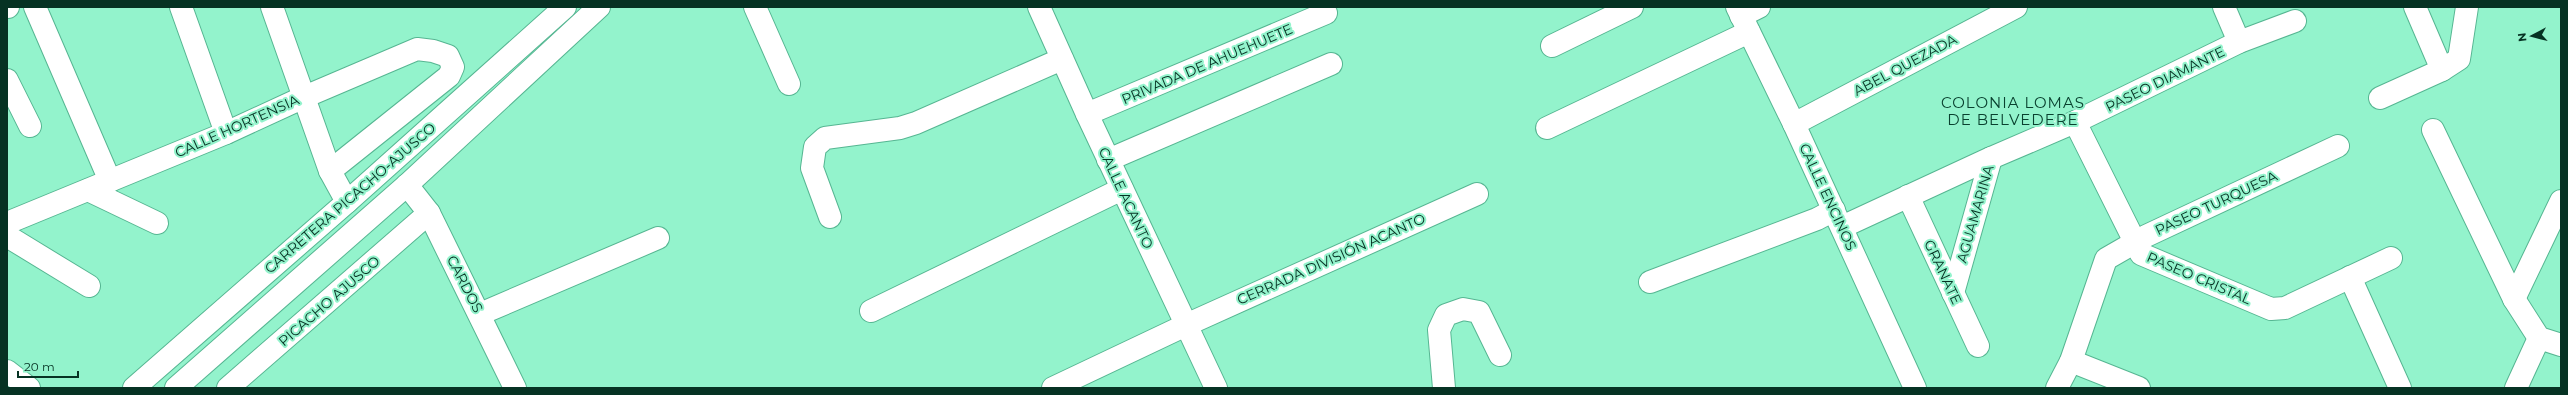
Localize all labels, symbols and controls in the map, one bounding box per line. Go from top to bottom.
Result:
north arrow [2512,16,2552,56]
street label: PRIVADA DE AHUEHUETE [1119,20,1295,108]
street label: ABEL QUEZADA [1850,30,1961,100]
text: N [2515,32,2530,42]
street label: PASEO DIAMANTE [2102,42,2228,116]
street label: CALLE HORTENSIA [172,90,303,161]
district label: COLONIA LOMAS DE BELVEDERE [1941,93,2085,129]
street label: CARRETERA PICACHO-AJUSCO [261,119,439,277]
street label: CALLE ENCINOS [1795,141,1861,253]
street label: CALLE ACANTO [1095,144,1157,252]
street label: AGUAMARINA [1952,162,1998,265]
street label: PASEO TURQUESA [2152,166,2281,239]
street label: CERRADA DIVISIÓN ACANTO [1234,209,1428,309]
street label: GRANATE [1920,237,1966,307]
street label: PASEO CRISTAL [2144,248,2254,308]
street label: PICACHO AJUSCO [275,252,384,350]
street label: CARDOS [443,252,487,316]
scale bar [18,353,78,379]
text: 20 m [24,359,55,374]

